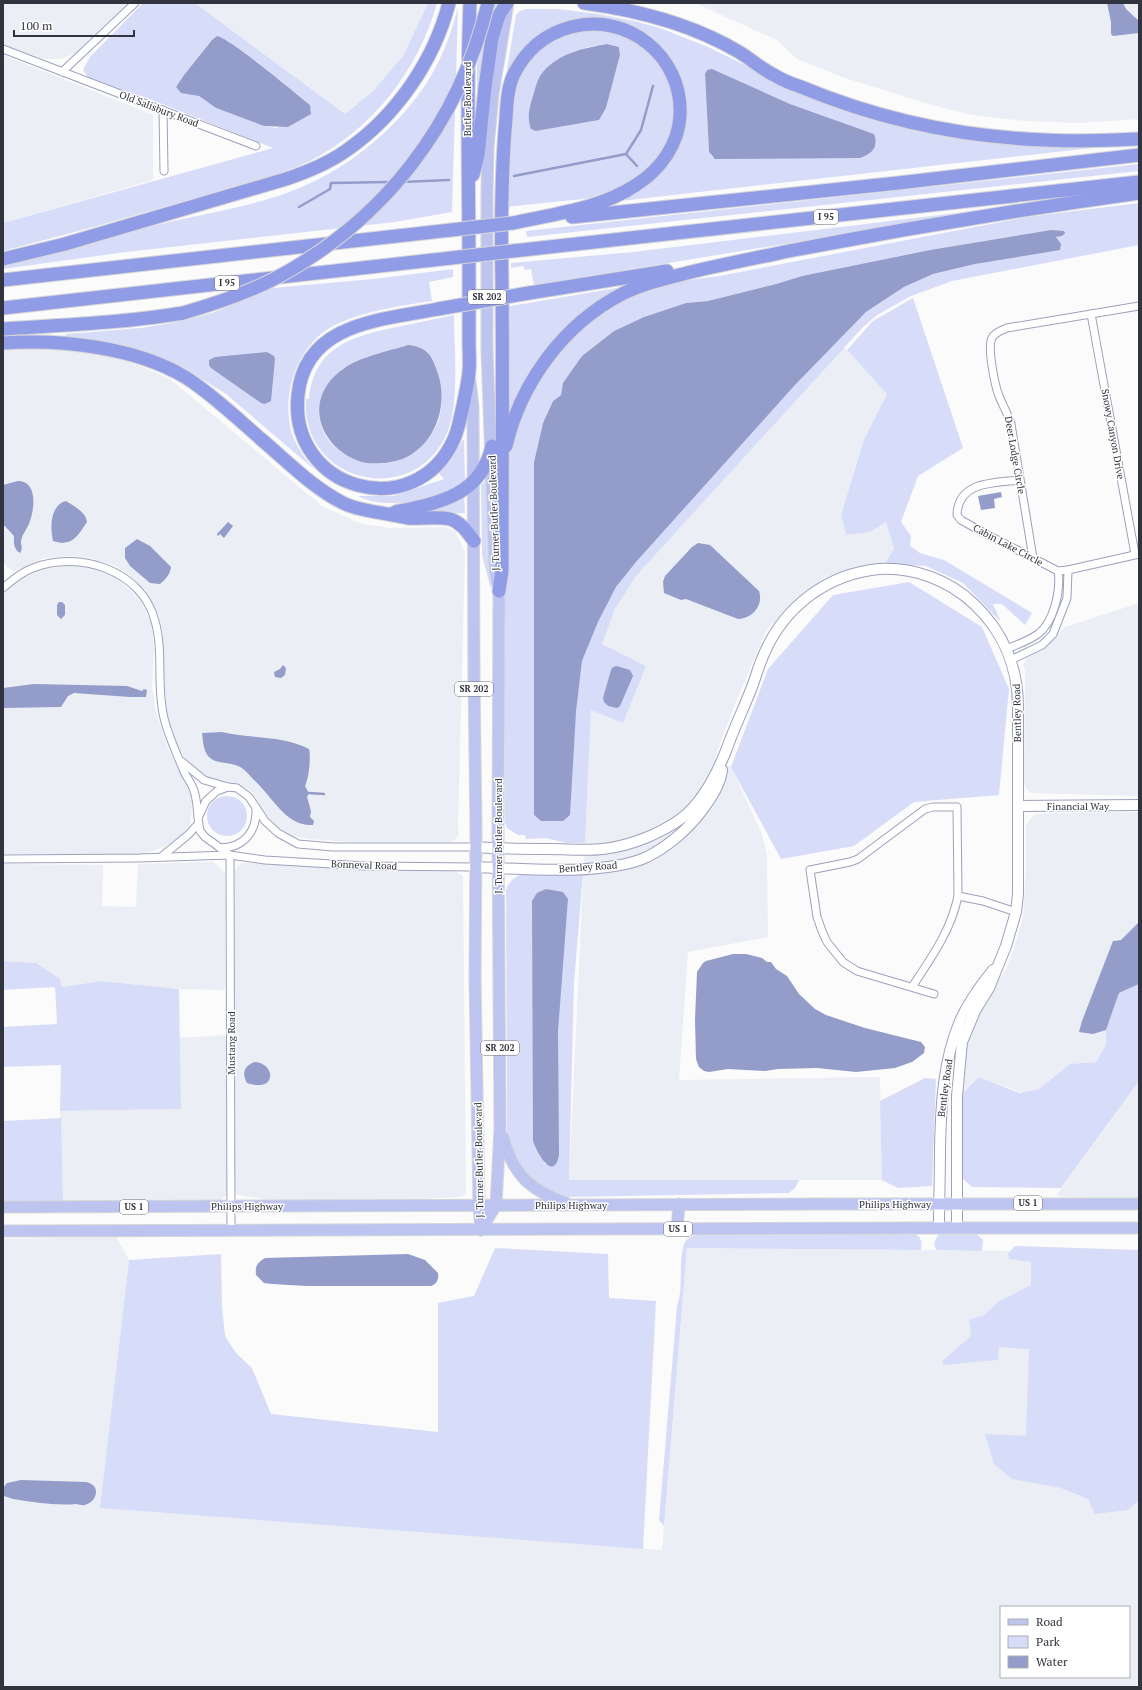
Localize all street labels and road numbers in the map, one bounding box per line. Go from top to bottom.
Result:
street label: Butler Boulevard [461,61,474,136]
street label: Old Salisbury Road [117,88,201,130]
road number: I 95 [814,210,838,224]
road number: I 95 [215,276,239,290]
road number: SR 202 [468,290,506,304]
street label: Snowy Canyon Drive [1099,388,1127,480]
street label: Deer Lodge Circle [1002,415,1028,495]
street label: J. Turner Butler Boulevard [485,455,503,571]
street label: Cabin Lake Circle [971,521,1045,569]
road number: SR 202 [455,682,493,696]
street label: Bentley Road [1010,683,1024,742]
street label: J. Turner Butler Boulevard [492,778,505,894]
street label: Financial Way [1047,800,1110,813]
street label: Bonneval Road [331,857,398,873]
street label: Bentley Road [558,858,618,876]
street label: Mustang Road [225,1011,238,1075]
road number: SR 202 [481,1041,519,1055]
street label: Bentley Road [934,1058,956,1118]
street label: J. Turner Butler Boulevard [471,1102,487,1218]
road number: US 1 [1014,1196,1042,1210]
street label: Philips Highway [859,1198,932,1211]
street label: Philips Highway [535,1199,608,1212]
road number: US 1 [120,1200,148,1214]
street label: Philips Highway [211,1200,284,1213]
road number: US 1 [664,1222,692,1236]

